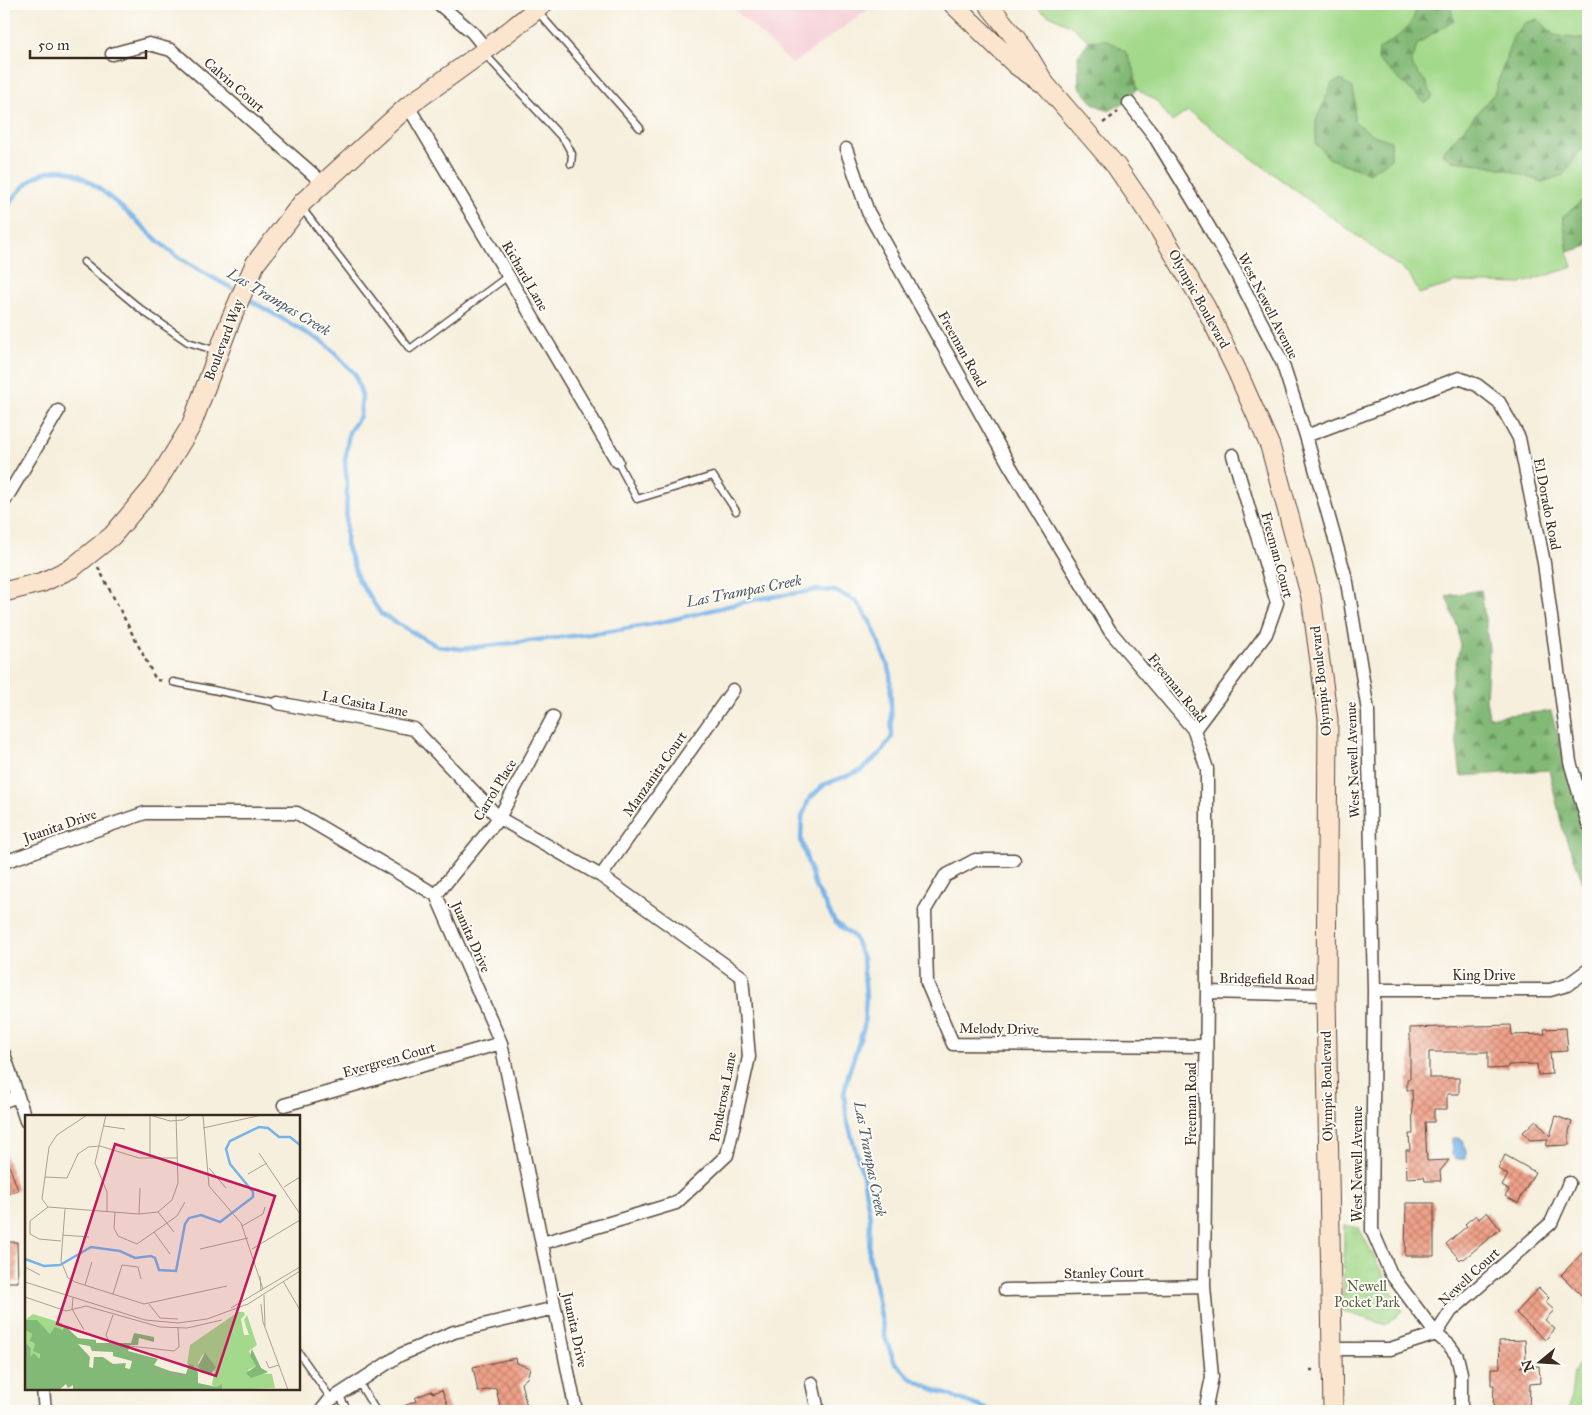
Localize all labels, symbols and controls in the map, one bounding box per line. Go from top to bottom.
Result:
scale bar [30,28,146,60]
text: 50 m [38,36,70,54]
street label: Calvin Court [200,54,268,116]
street label: Richard Lane [498,238,552,314]
street label: Olympic Boulevard [1165,247,1233,351]
street label: West Newell Avenue [1234,250,1302,362]
water label: Las Trampas Creek [223,264,334,341]
street label: Boulevard Way [201,296,248,383]
street label: Freeman Road [934,308,990,390]
street label: El Dorado Road [1530,457,1564,551]
street label: Freeman Court [1257,510,1297,600]
water label: Las Trampas Creek [684,571,804,612]
street label: Olympic Boulevard [1307,625,1335,737]
street label: Freeman Road [1144,650,1210,726]
street label: La Casita Lane [321,687,410,721]
street label: West Newell Avenue [1342,701,1364,819]
street label: Manzanita Court [619,728,691,820]
street label: Carrol Place [470,756,520,824]
street label: Juanita Drive [19,805,99,848]
street label: Juanita Drive [446,897,494,976]
street label: King Drive [1452,967,1516,984]
street label: Bridgefield Road [1219,970,1315,988]
street label: Melody Drive [959,1020,1039,1038]
street label: Olympic Boulevard [1318,1031,1336,1141]
street label: Evergreen Court [341,1039,437,1081]
street label: Ponderosa Lane [706,1050,740,1143]
street label: Freeman Road [1183,1062,1200,1146]
water label: Las Trampas Creek [849,1099,890,1219]
street label: West Newell Avenue [1349,1106,1366,1222]
inset map [25,1115,300,1390]
street label: Newell Court [1435,1244,1503,1310]
street label: Stanley Court [1064,1264,1144,1282]
park label: Newell Pocket Park [1334,1278,1401,1311]
street label: Juanita Drive [557,1289,591,1369]
north arrow [1514,1338,1564,1388]
text: N [1518,1357,1538,1374]

